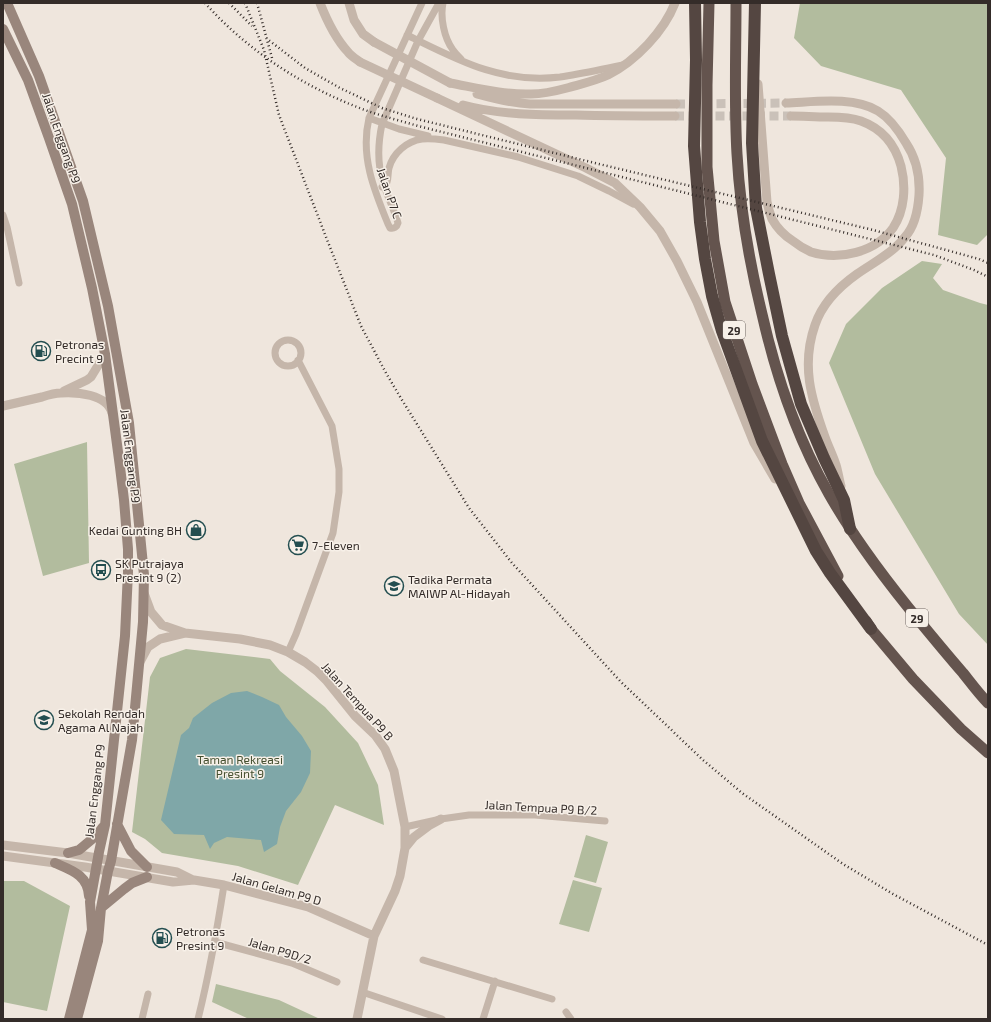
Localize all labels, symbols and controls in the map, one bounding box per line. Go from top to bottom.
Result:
street label: Jalan Enggang P9 [40,91,84,185]
street label: Jalan P7 C [375,166,405,221]
road number: 29 [723,321,745,339]
place label: Petronas Precint 9 [55,337,104,365]
fuel station icon: Petronas Precint 9 [30,340,52,362]
street label: Jalan Enggang P9 [118,408,144,504]
shop icon: Kedai Gunting BH [185,519,207,541]
place label: Kedai Gunting BH [89,523,182,537]
supermarket icon: 7-Eleven [287,534,309,556]
place label: 7-Eleven [312,538,360,552]
place label: SK Putrajaya Presint 9 (2) [115,556,184,584]
bus stop icon: SK Putrajaya Presint 9 (2) [90,559,112,581]
place label: Tadika Permata MAIWP Al-Hidayah [408,572,510,600]
school or university icon: Tadika Permata MAIWP Al-Hidayah [383,575,405,597]
road number: 29 [906,609,928,627]
street label: Jalan Tempua P9 B [319,659,397,743]
place label: Sekolah Rendah Agama Al Najah [58,706,145,735]
school or university icon: Sekolah Rendah Agama Al Najah [33,709,55,731]
street label: Jalan Enggang P9 [81,743,107,839]
park label: Taman Rekreasi Presint 9 [197,752,283,780]
street label: Jalan Tempua P9 B/2 [484,797,598,817]
street label: Jalan Gelam P9 D [231,869,323,907]
place label: Petronas Presint 9 [176,924,225,952]
fuel station icon: Petronas Presint 9 [151,927,173,949]
street label: Jalan P9D/2 [247,934,313,966]

